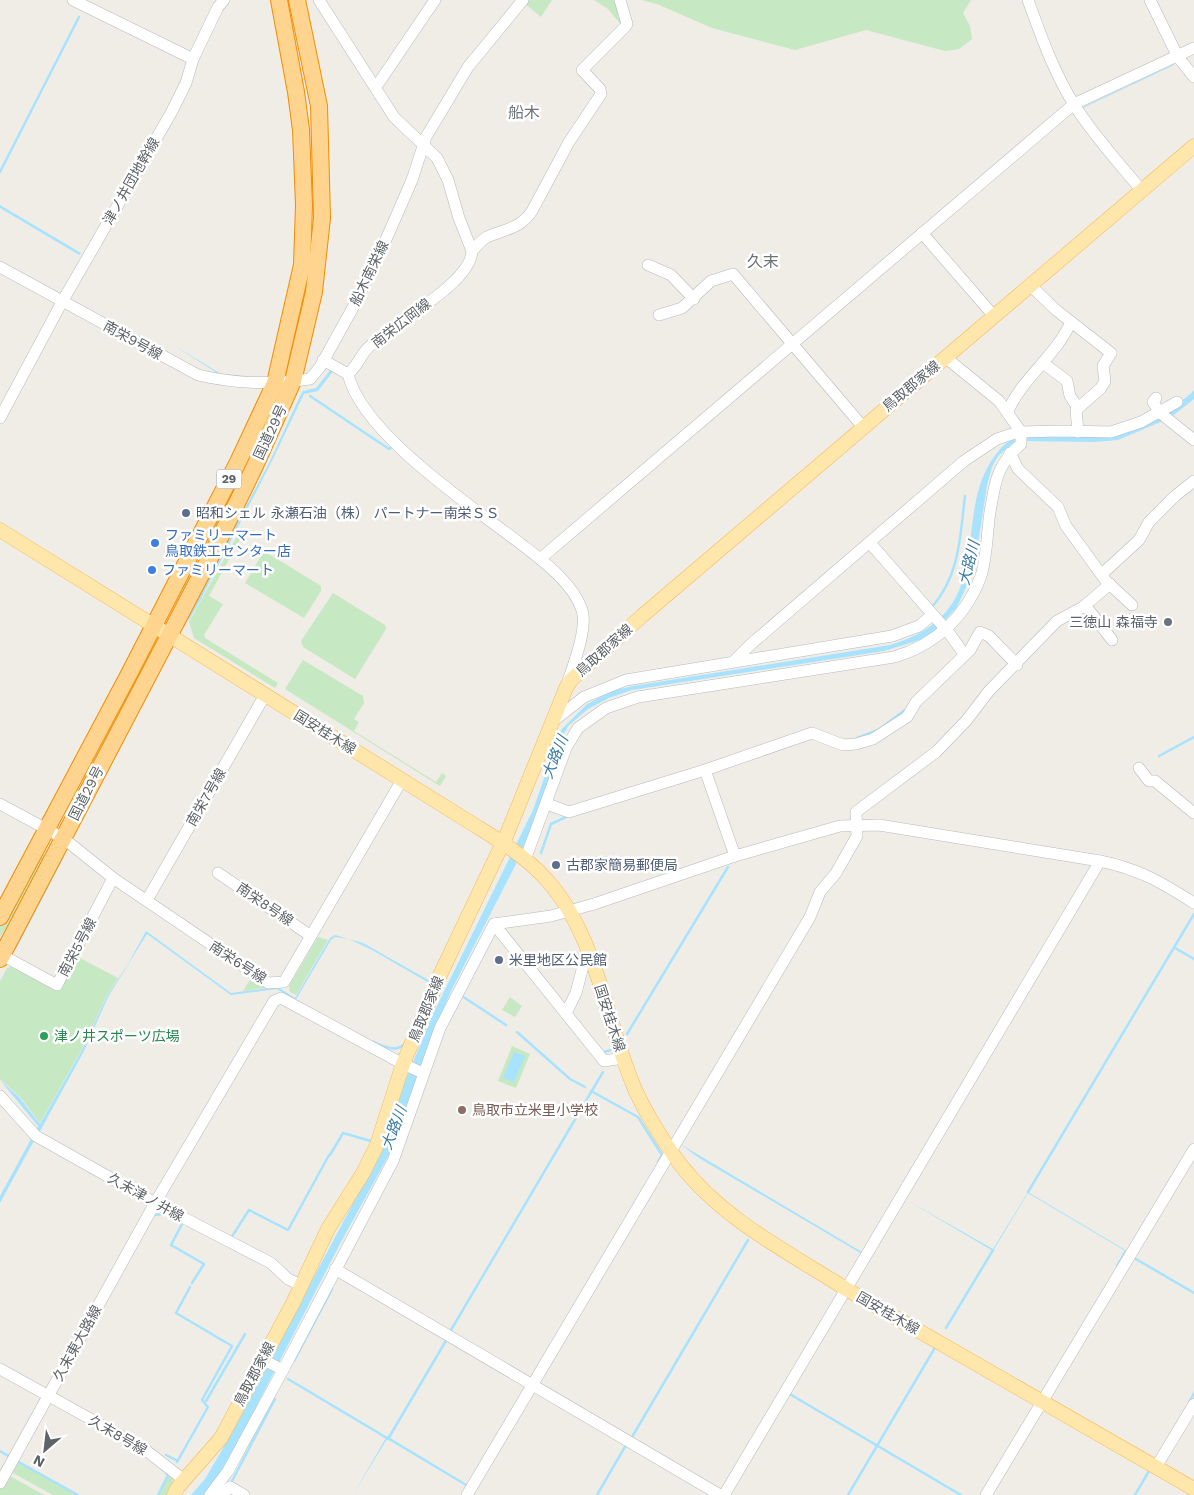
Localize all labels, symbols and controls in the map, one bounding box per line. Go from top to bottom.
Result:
district label: 船木 [508,103,540,122]
street label: 津ノ井団地幹線 [100,135,162,227]
street label: 船木南栄線 [346,238,392,308]
district label: 久末 [747,252,779,271]
street label: 南栄広岡線 [368,295,434,351]
street label: 南栄9号線 [101,317,165,363]
street label: 鳥取郡家線 [879,357,943,415]
street label: 国道29号 [250,402,290,462]
road number: 29 [216,469,242,488]
place label: 昭和シェル 永瀬石油（株） パートナー南栄ＳＳ [196,505,500,521]
marker: 昭和シェル 永瀬石油（株） パートナー南栄ＳＳ [180,507,192,519]
place label: ファミリーマート 鳥取鉄工センター店 [165,527,291,559]
marker: ファミリーマート 鳥取鉄工センター店 [149,537,161,549]
water label: 大路川 [955,537,984,587]
place label: ファミリーマート [162,562,274,578]
marker: ファミリーマート [146,564,158,576]
place label: 三徳山 森福寺 [1069,614,1158,630]
marker: 三徳山 森福寺 [1162,616,1174,628]
street label: 鳥取郡家線 [573,621,635,679]
street label: 国安桂木線 [291,707,359,757]
water label: 大路川 [538,731,573,781]
street label: 国道29号 [66,763,106,823]
street label: 南栄7号線 [183,765,229,829]
place label: 古郡家簡易郵便局 [566,857,678,873]
marker: 古郡家簡易郵便局 [550,859,562,871]
street label: 南栄8号線 [234,879,296,929]
street label: 南栄5号線 [55,915,99,979]
street label: 南栄6号線 [207,938,269,986]
place label: 米里地区公民館 [509,952,607,968]
marker: 米里地区公民館 [493,954,505,966]
street label: 鳥取郡家線 [405,974,447,1044]
street label: 国安桂木線 [592,982,628,1054]
place label: 津ノ井スポーツ広場 [54,1028,180,1044]
marker: 津ノ井スポーツ広場 [38,1030,50,1042]
water label: 大路川 [378,1102,411,1152]
place label: 鳥取市立米里小学校 [472,1102,598,1118]
marker: 鳥取市立米里小学校 [456,1104,468,1116]
street label: 久末津ノ井線 [105,1170,187,1224]
street label: 国安桂木線 [854,1289,922,1337]
street label: 久末東大路線 [50,1302,104,1384]
street label: 鳥取郡家線 [231,1339,277,1409]
street label: 久末8号線 [86,1412,150,1458]
north arrow [20,1425,70,1475]
text: N [31,1452,47,1471]

